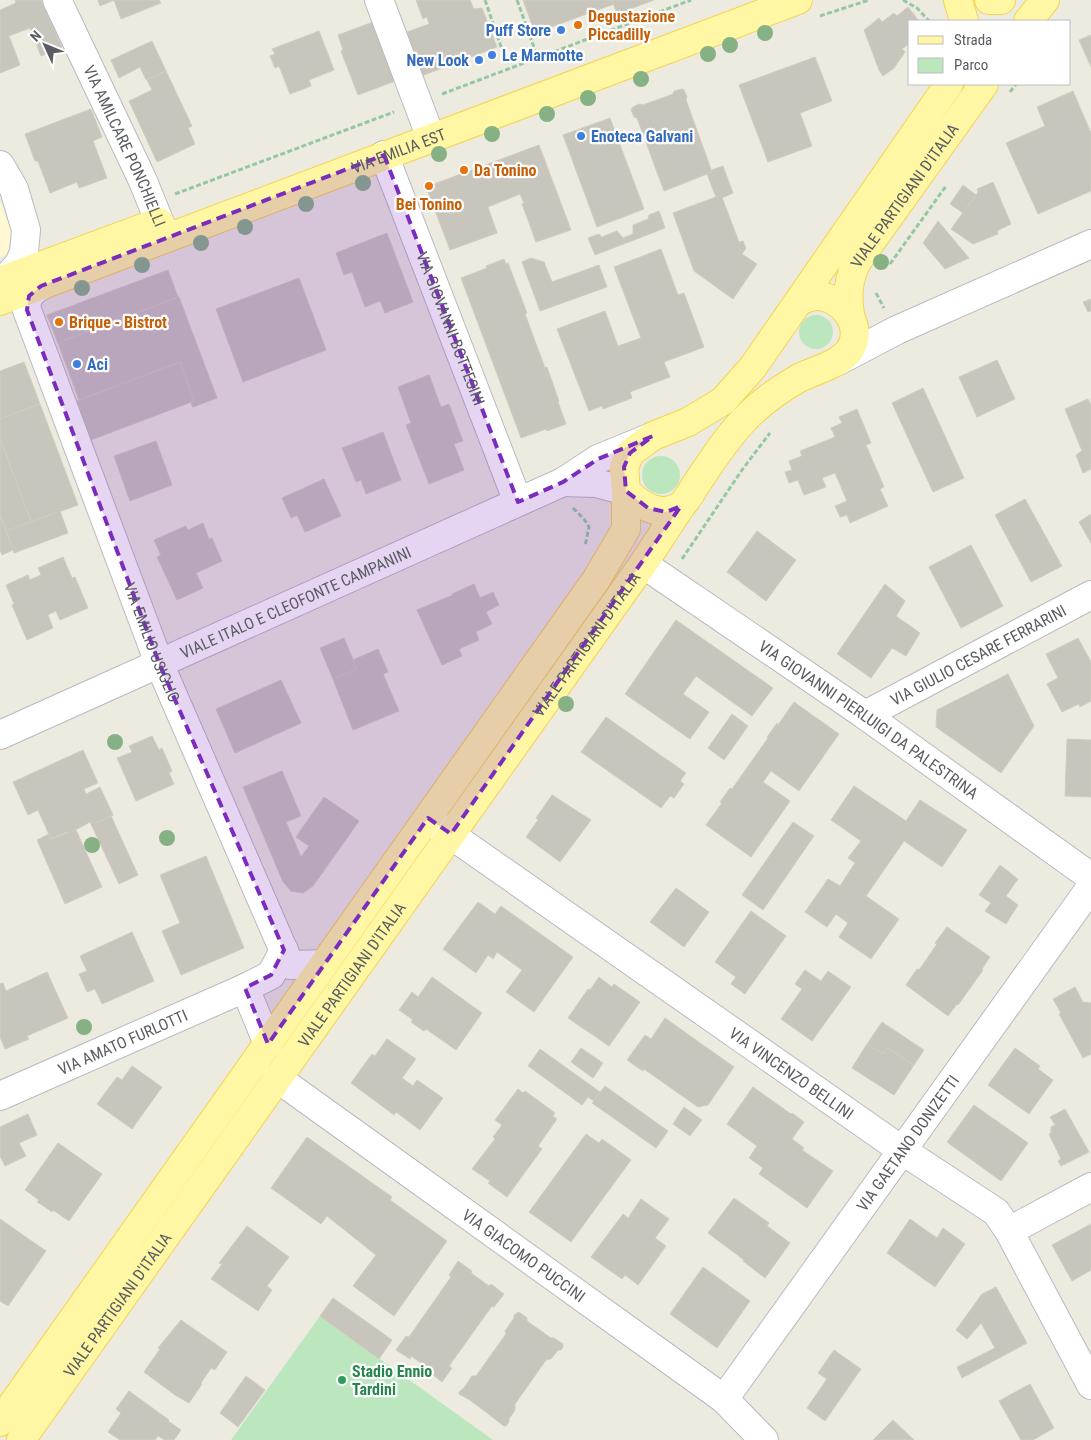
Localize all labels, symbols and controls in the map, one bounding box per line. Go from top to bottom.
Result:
place label: Degustazione Piccadilly [588,7,675,44]
marker: Degustazione Piccadilly [572,19,584,31]
north arrow [20,20,70,70]
legend [908,20,1071,85]
place label: Puff Store [486,21,551,40]
marker: Puff Store [555,24,567,36]
text: N [27,27,44,45]
text: Strada [954,31,992,49]
place label: Le Marmotte [502,46,584,65]
marker: Le Marmotte [486,49,498,61]
place label: New Look [407,51,469,70]
marker: New Look [473,54,485,66]
text: Parco [954,56,988,74]
street label: VIA AMILCARE PONCHIELLI [79,62,169,230]
street label: VIALE PARTIGIANI D'ITALIA [847,120,963,271]
street label: VIA EMILIA EST [349,125,449,178]
place label: Enoteca Galvani [591,127,693,146]
marker: Enoteca Galvani [575,130,587,142]
place label: Da Tonino [474,161,537,180]
marker: Da Tonino [458,164,470,176]
marker: Bei Tonino [423,180,435,192]
place label: Bei Tonino [396,195,462,214]
street label: VIA GIOVANNI BOTTESINI [412,249,489,408]
place label: Brique - Bistrot [69,313,167,332]
marker: Brique - Bistrot [53,316,65,328]
place label: Aci [87,355,108,374]
marker: Aci [71,358,83,370]
street label: VIALE ITALO E CLEOFONTE CAMPANINI [177,543,414,663]
street label: VIALE PARTIGIANI D'ITALIA [529,569,644,720]
street label: VIA EMILIO USIGLIO [120,580,184,705]
street label: VIA GIULIO CESARE FERRARINI [887,601,1069,710]
street label: VIA GIOVANNI PIERLUIGI DA PALESTRINA [755,637,982,803]
street label: VIALE PARTIGIANI D'ITALIA [294,899,410,1051]
street label: VIA AMATO FURLOTTI [55,1006,191,1079]
street label: VIA VINCENZO BELLINI [726,1024,857,1123]
street label: VIA GAETANO DONIZETTI [853,1072,963,1215]
street label: VIA GIACOMO PUCCINI [458,1205,589,1306]
street label: VIALE PARTIGIANI D'ITALIA [60,1229,175,1381]
place label: Stadio Ennio Tardini [352,1362,432,1399]
marker: Stadio Ennio Tardini [336,1374,348,1386]

